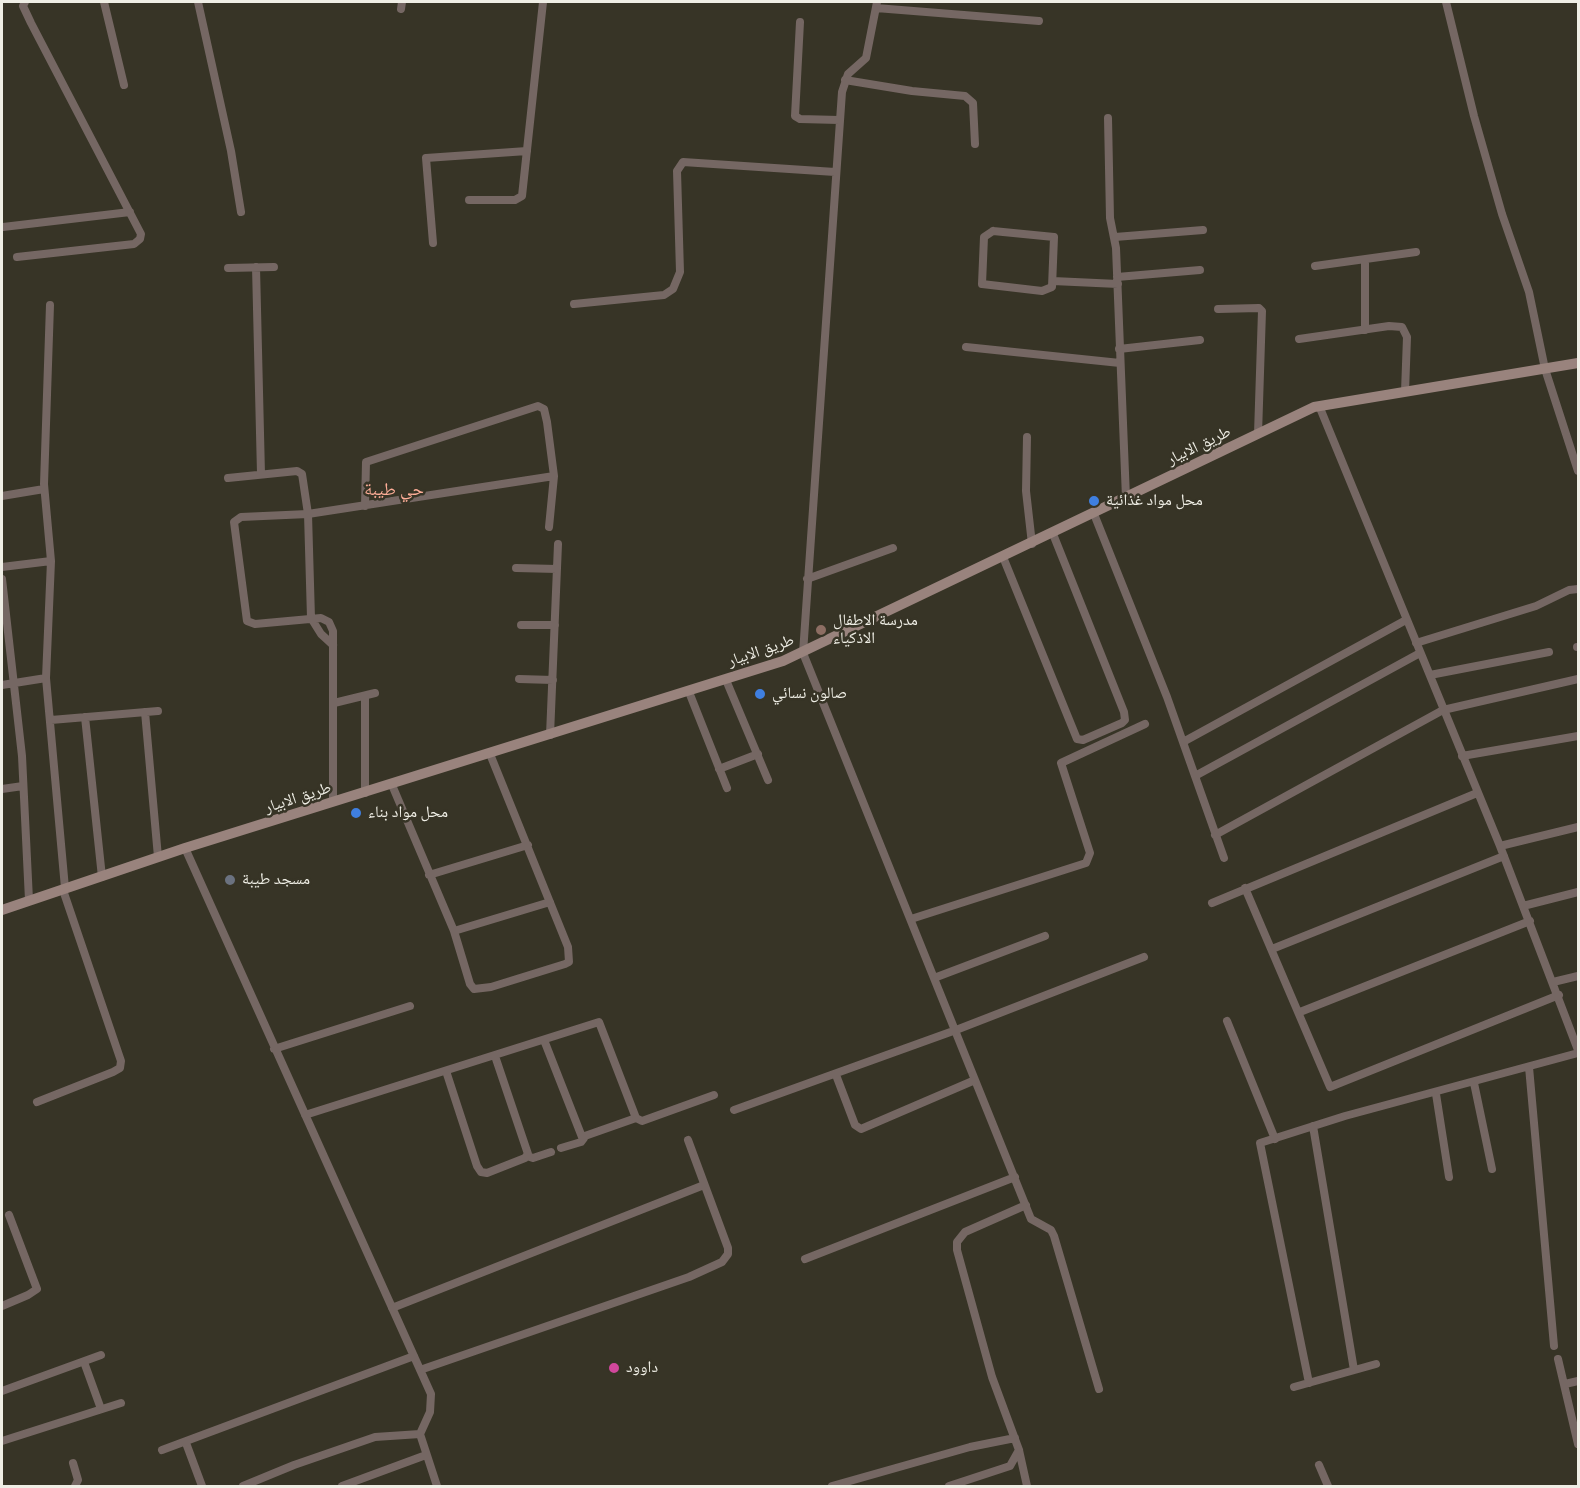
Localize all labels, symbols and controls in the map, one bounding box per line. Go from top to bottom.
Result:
street label: طريق الابيار [1164,422,1234,470]
district label: حي طيبة [364,479,424,501]
place label: محل مواد غذائية [1106,491,1203,511]
marker: محل مواد غذائية [1087,494,1101,508]
place label: مدرسة الاطفال الاذكياء [833,611,918,649]
marker: مدرسة الاطفال الاذكياء [814,623,828,637]
street label: طريق الابيار [725,631,797,671]
place label: صالون نسائي [772,684,847,704]
marker: صالون نسائي [753,687,767,701]
street label: طريق الابيار [262,778,334,818]
place label: محل مواد بناء [368,803,448,823]
marker: محل مواد بناء [349,806,363,820]
place label: مسجد طيبة [242,870,310,890]
marker: مسجد طيبة [223,873,237,887]
place label: داوود [626,1358,658,1378]
marker: داوود [607,1361,621,1375]

